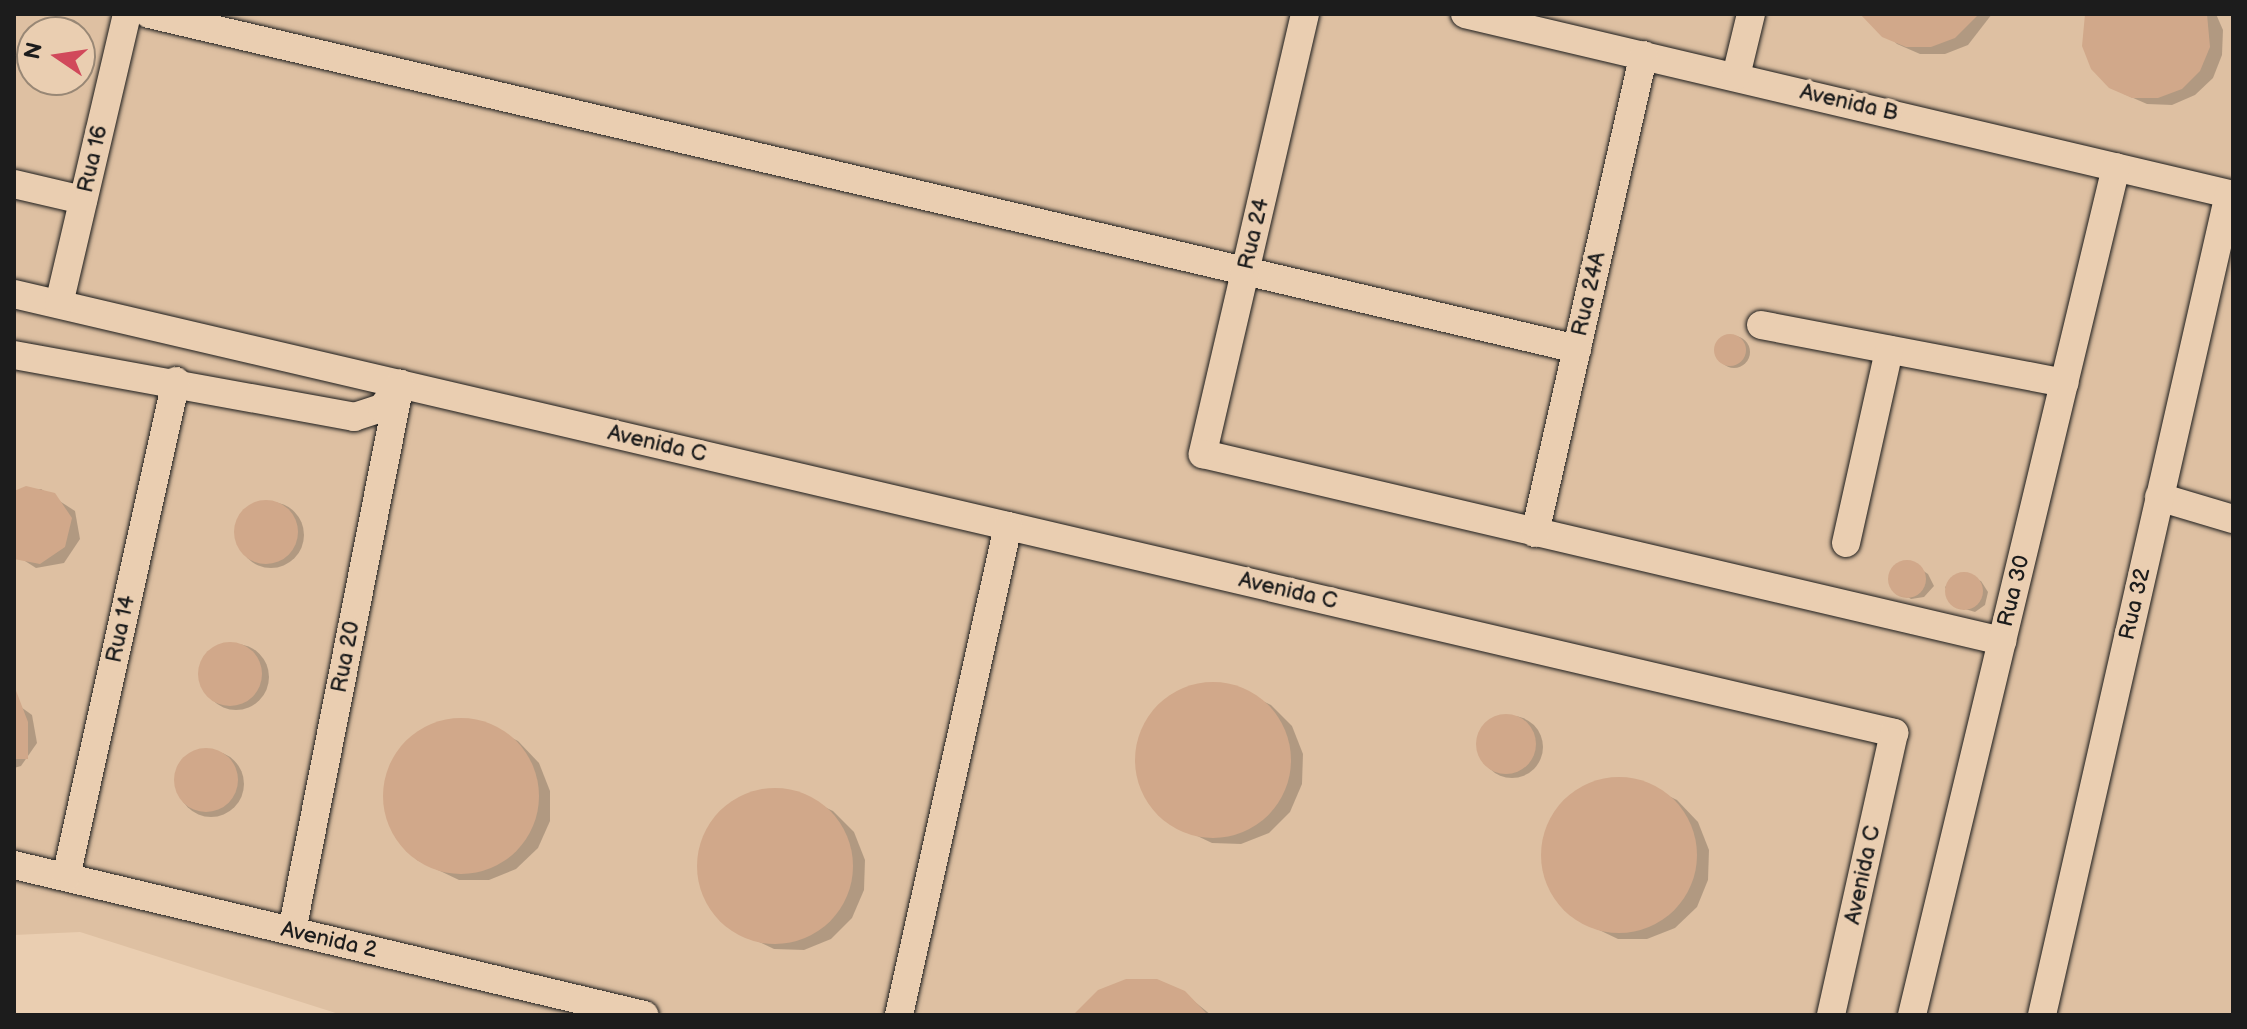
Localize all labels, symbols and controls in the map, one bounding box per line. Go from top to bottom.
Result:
north arrow [16,16,96,96]
text: N [19,40,49,62]
street label: Avenida B [1797,79,1901,127]
street label: Rua 16 [72,123,114,195]
street label: Rua 24 [1233,196,1275,272]
street label: Rua 24A [1566,249,1612,339]
street label: Avenida C [605,420,709,468]
street label: Rua 30 [1992,553,2036,629]
street label: Rua 32 [2114,566,2156,642]
street label: Avenida C [1236,567,1340,615]
street label: Rua 14 [101,593,141,665]
street label: Rua 20 [326,619,366,695]
street label: Avenida C [1840,823,1886,927]
street label: Avenida 2 [278,916,380,964]

